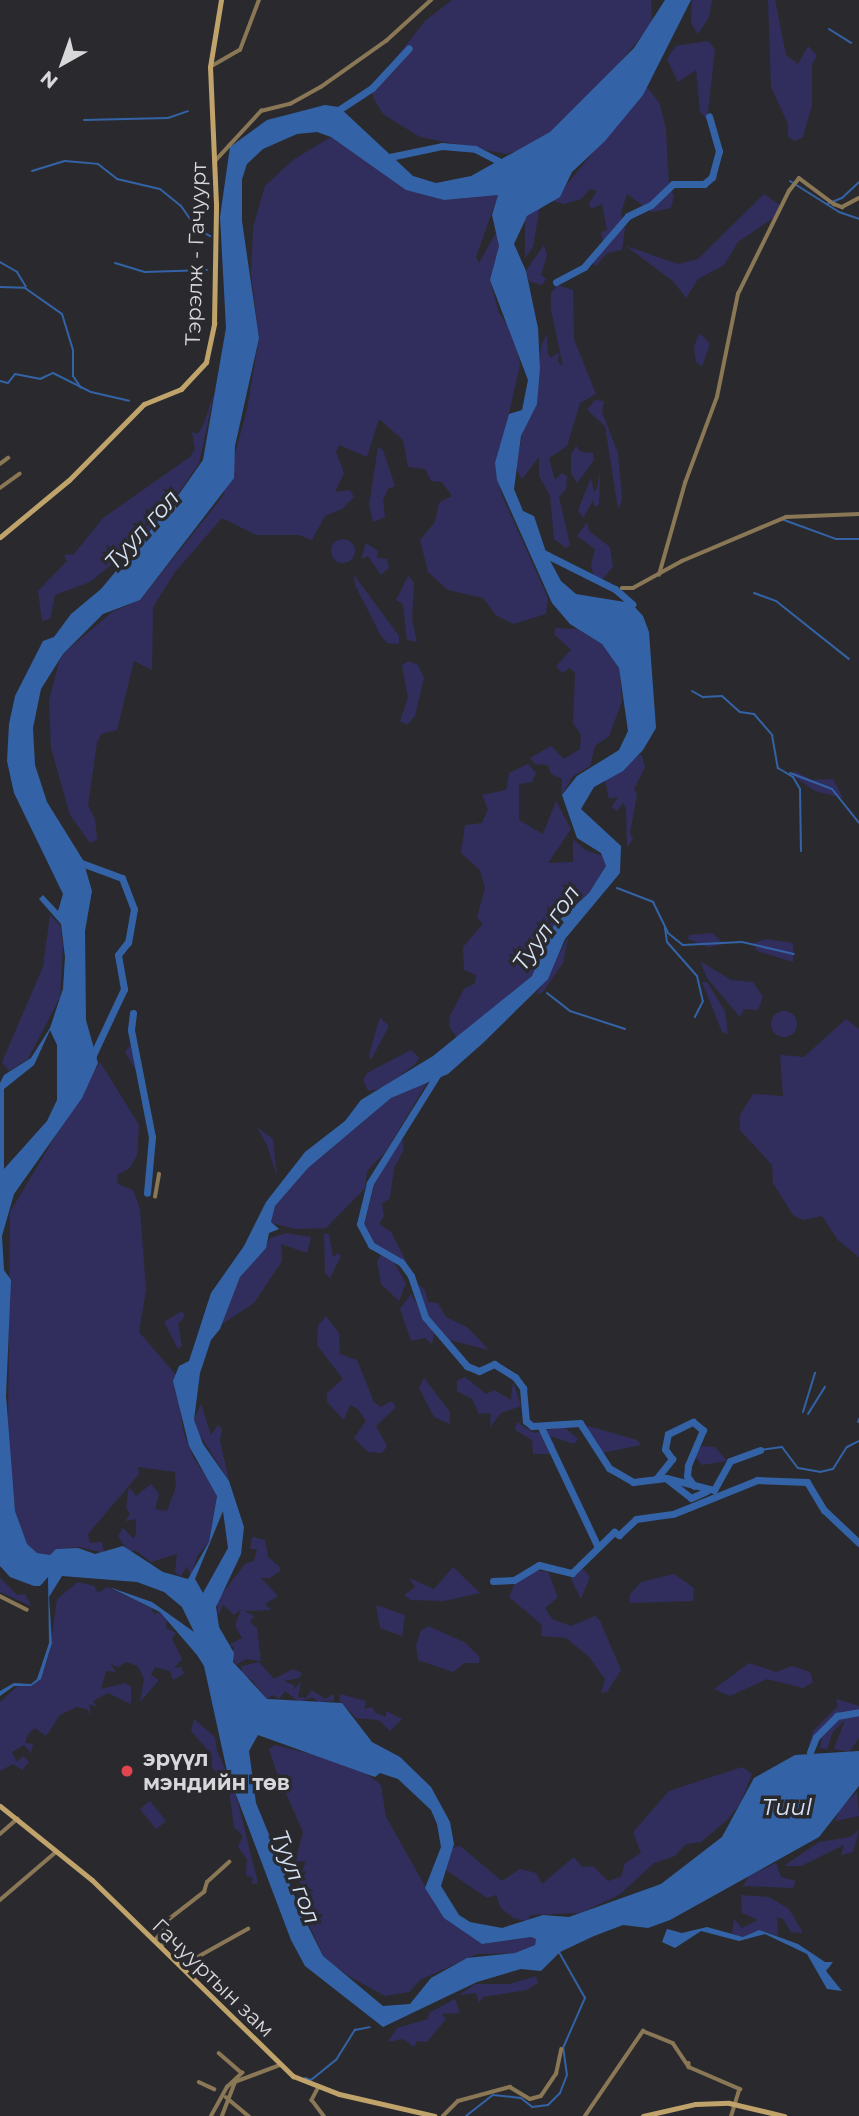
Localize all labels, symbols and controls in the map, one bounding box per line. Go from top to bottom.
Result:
north arrow [28,28,98,98]
text: N [36,66,62,93]
street label: Тэрэлж - Гачуурт [180,162,212,346]
water label: Туул гол [99,484,185,576]
water label: Туул гол [507,880,585,976]
place label: эрүүл мэндийн төв [143,1746,290,1796]
marker: эрүүл мэндийн төв [117,1761,137,1781]
water label: Tuul [762,1793,812,1821]
water label: Туул гол [266,1826,326,1928]
street label: Гачууртын зам [147,1913,279,2043]

